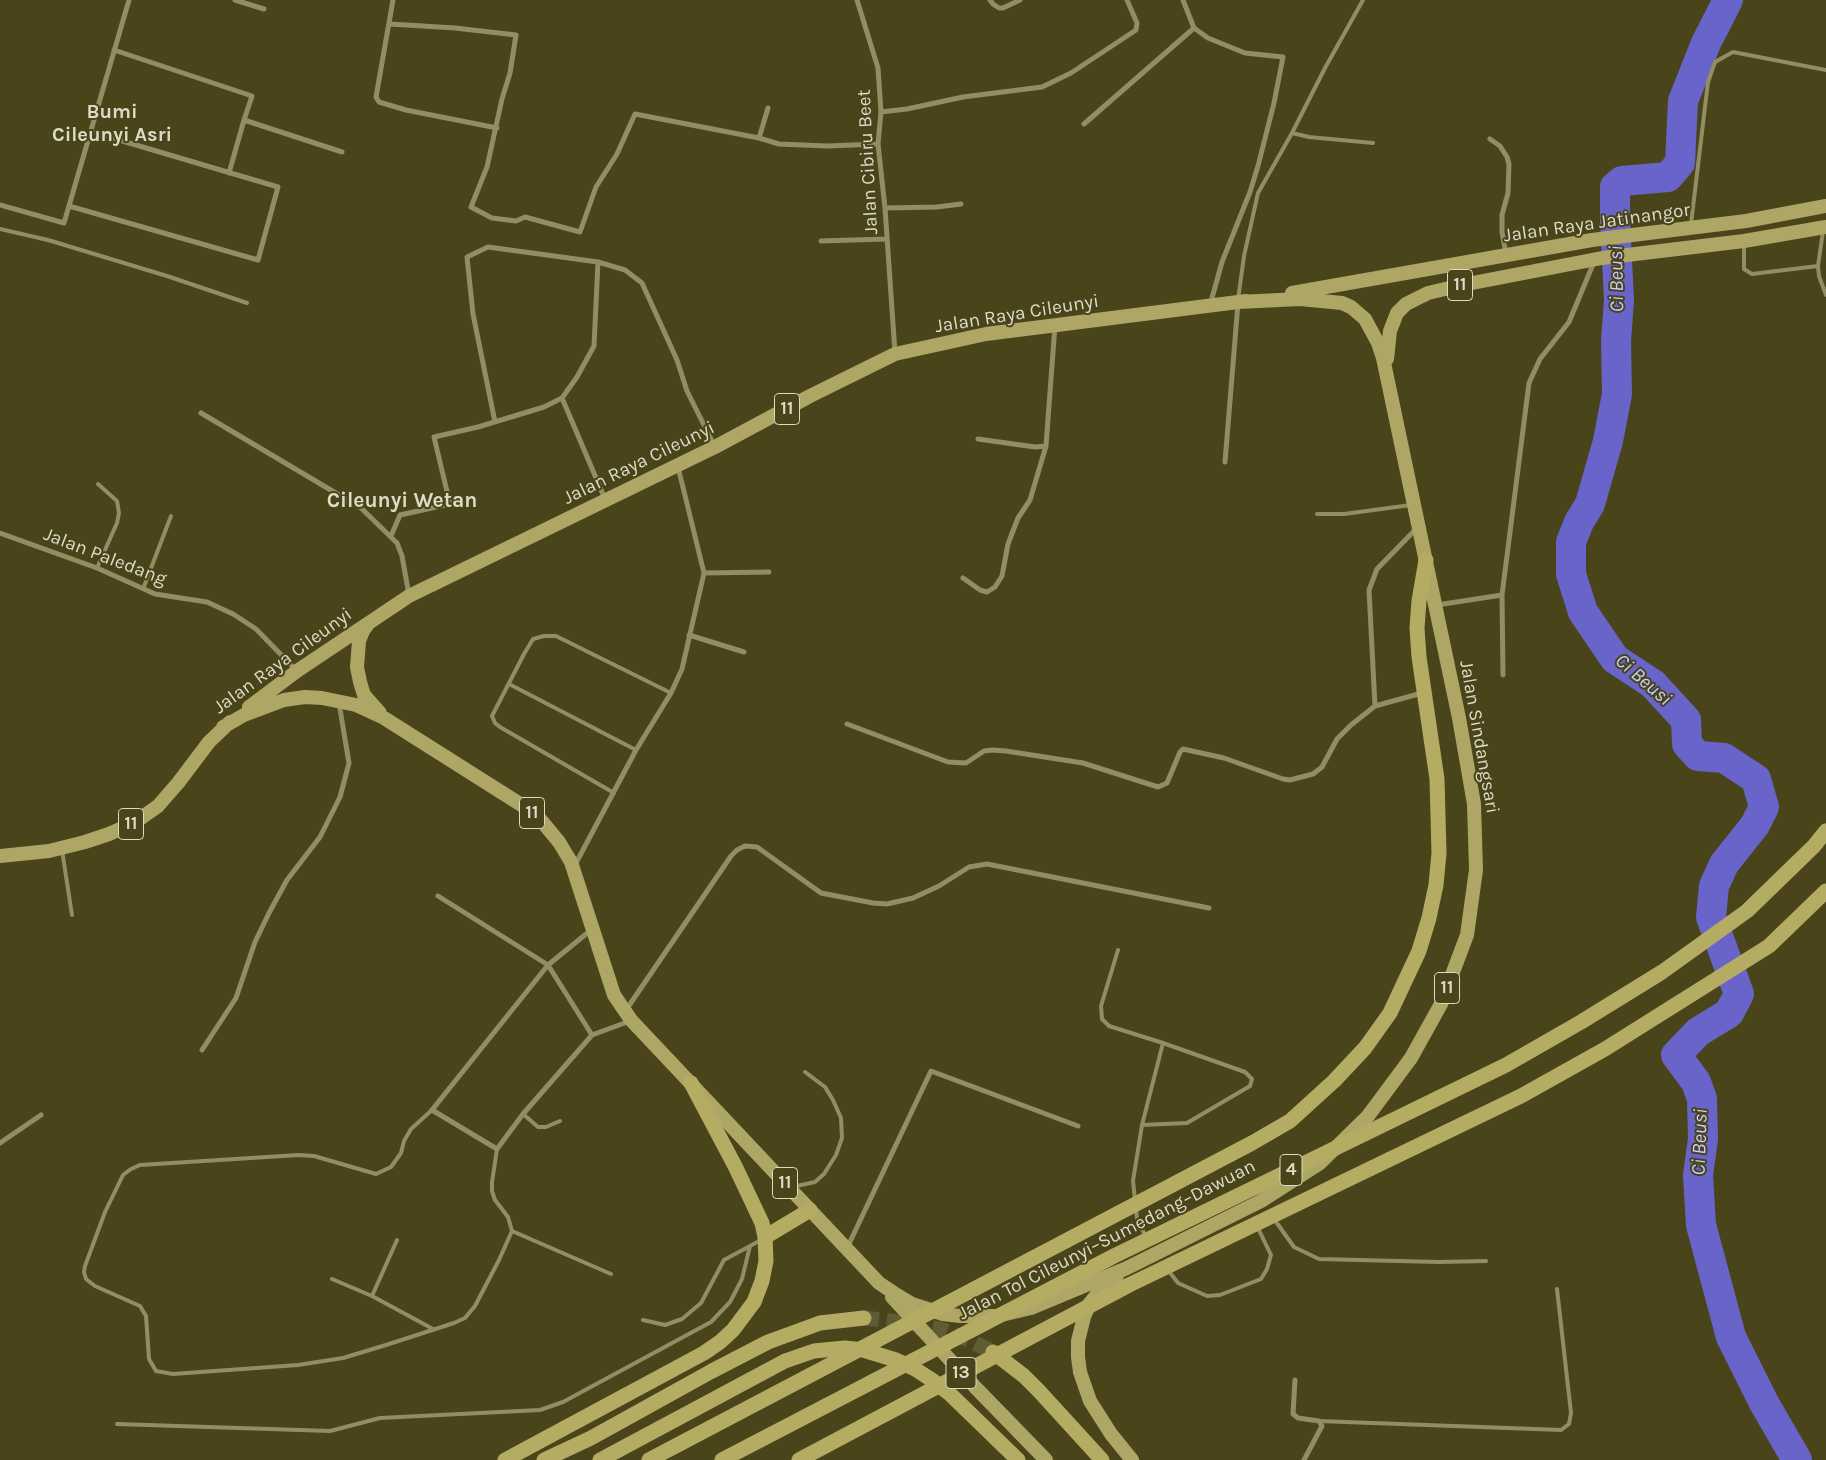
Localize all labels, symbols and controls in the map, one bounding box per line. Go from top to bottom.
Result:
street label: Jalan Cibiru Beet [853,89,883,235]
district label: Bumi Cileunyi Asri [52,100,172,147]
street label: Jalan Raya Jatinangor [1502,199,1692,247]
water label: Ci Beusi [1604,245,1630,313]
road number: 11 [1448,270,1472,300]
street label: Jalan Raya Cileunyi [933,290,1101,338]
road number: 11 [774,394,800,424]
street label: Jalan Raya Cileunyi [560,416,718,510]
district label: Cileunyi Wetan [327,488,477,514]
street label: Jalan Paledang [40,523,170,591]
street label: Jalan Raya Cileunyi [209,603,357,719]
water label: Ci Beusi [1610,649,1676,711]
street label: Jalan Sindangsari [1454,659,1504,815]
road number: 11 [520,798,544,828]
road number: 11 [118,809,144,840]
road number: 11 [1434,972,1460,1004]
water label: Ci Beusi [1687,1108,1713,1176]
road number: 4 [1280,1154,1302,1186]
street label: Jalan Tol Cileunyi–Sumedang–Dawuan [955,1155,1259,1325]
road number: 11 [772,1168,798,1198]
road number: 13 [946,1358,976,1389]

